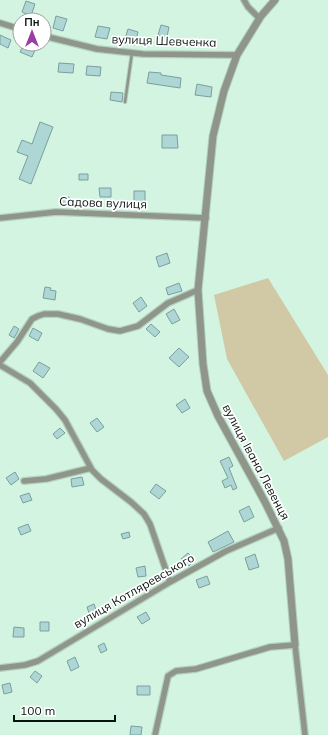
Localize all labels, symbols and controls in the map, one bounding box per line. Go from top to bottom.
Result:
north arrow [12,12,52,52]
text: Пн [24,15,40,29]
street label: вулиця Шевченка [111,31,217,50]
street label: Садова вулиця [59,193,147,212]
street label: вулиця Івана Левенця [220,401,293,522]
street label: вулиця Котляревського [71,550,197,631]
scale bar [14,697,115,723]
text: 100 m [20,703,55,718]

